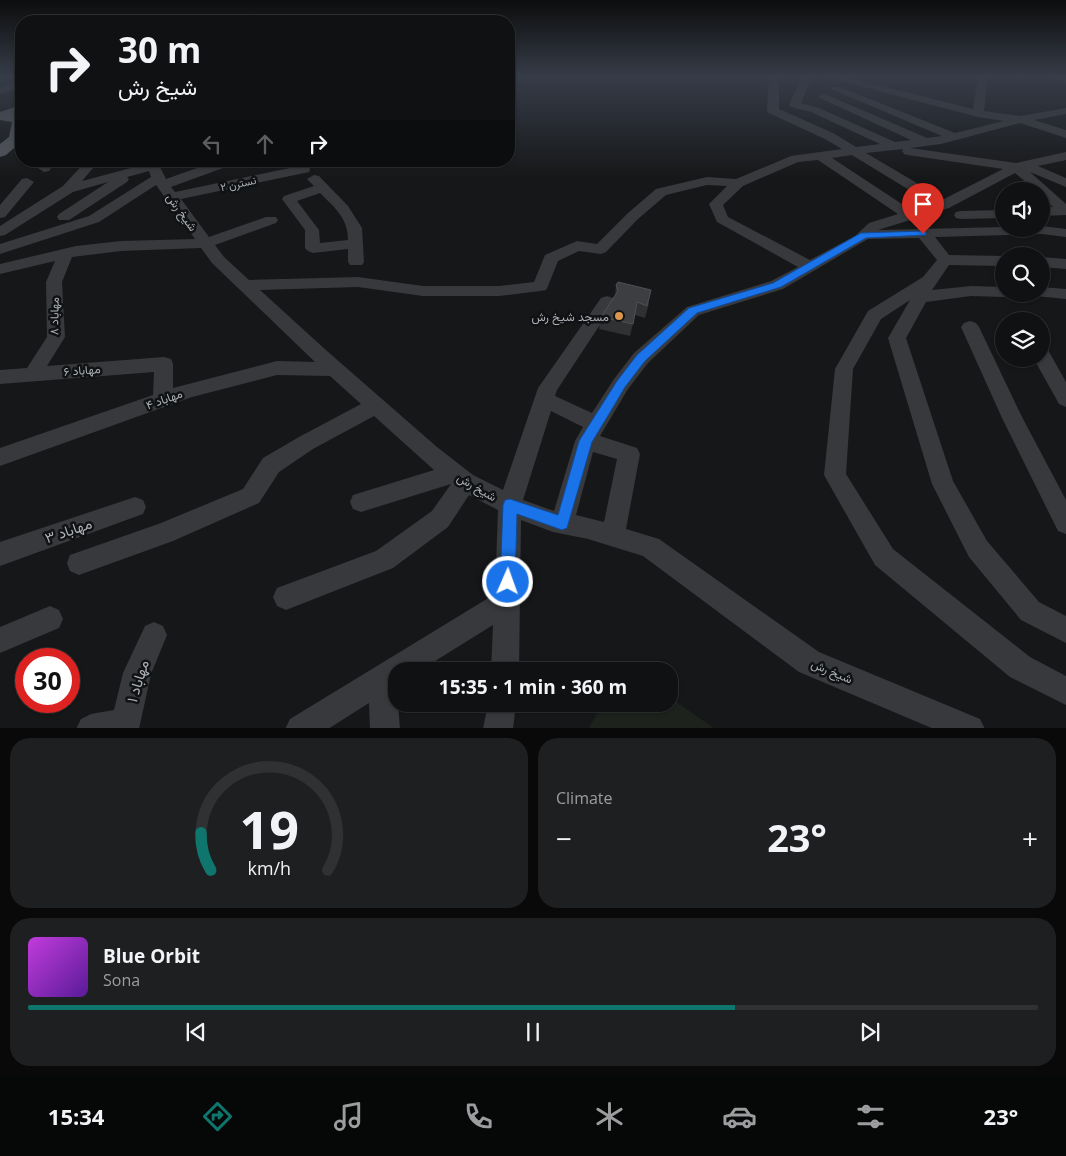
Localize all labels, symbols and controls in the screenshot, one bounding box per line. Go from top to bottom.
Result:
text: 30 m [118,26,201,73]
icon: right [35,35,100,100]
text: شیخ رش [118,71,197,101]
icon: left [198,130,226,158]
icon: ahead [251,130,279,158]
icon: right [304,130,332,158]
street label: نسترن ۲ [219,172,257,194]
map controls [995,182,1050,367]
button: sound [995,182,1050,237]
pin [902,183,944,234]
street label: شیخ رش [162,190,202,235]
icon: arrive [909,190,937,218]
button: search [995,247,1050,302]
street label: مهاباد ۸ [45,297,63,335]
place label: مسجد شیخ رش [532,308,609,326]
marker: مسجد شیخ رش [613,310,625,322]
button: layers [995,312,1050,367]
street label: مهاباد ۶ [63,360,101,380]
street label: مهاباد ۴ [143,385,185,413]
street label: شیخ رش [454,469,500,506]
street label: مهاباد ۳ [42,513,94,547]
position arrow [481,555,533,607]
speed limit sign: 30 [15,648,80,713]
street label: شیخ رش [808,655,855,688]
street label: مهاباد ۱ [121,657,153,705]
text: 15:35 · 1 min · 360 m [439,674,627,700]
text: Climate [556,787,613,809]
text: 19 [239,793,299,864]
text: 23° [767,811,827,863]
text: − [556,819,572,857]
text: + [1022,819,1038,857]
text: km/h [247,856,291,880]
text: Blue Orbit [103,943,200,969]
text: Sona [103,969,140,991]
icon: previous [182,1018,210,1046]
icon: pause [519,1018,547,1046]
icon: next [856,1018,884,1046]
icon: directions [200,1099,235,1134]
icon: music [331,1099,366,1134]
icon: phone [461,1099,496,1134]
icon: climate [592,1099,627,1134]
icon: car [722,1099,757,1134]
icon: filters [853,1099,888,1134]
text: 15:34 [48,1101,104,1131]
text: 23° [984,1101,1018,1131]

